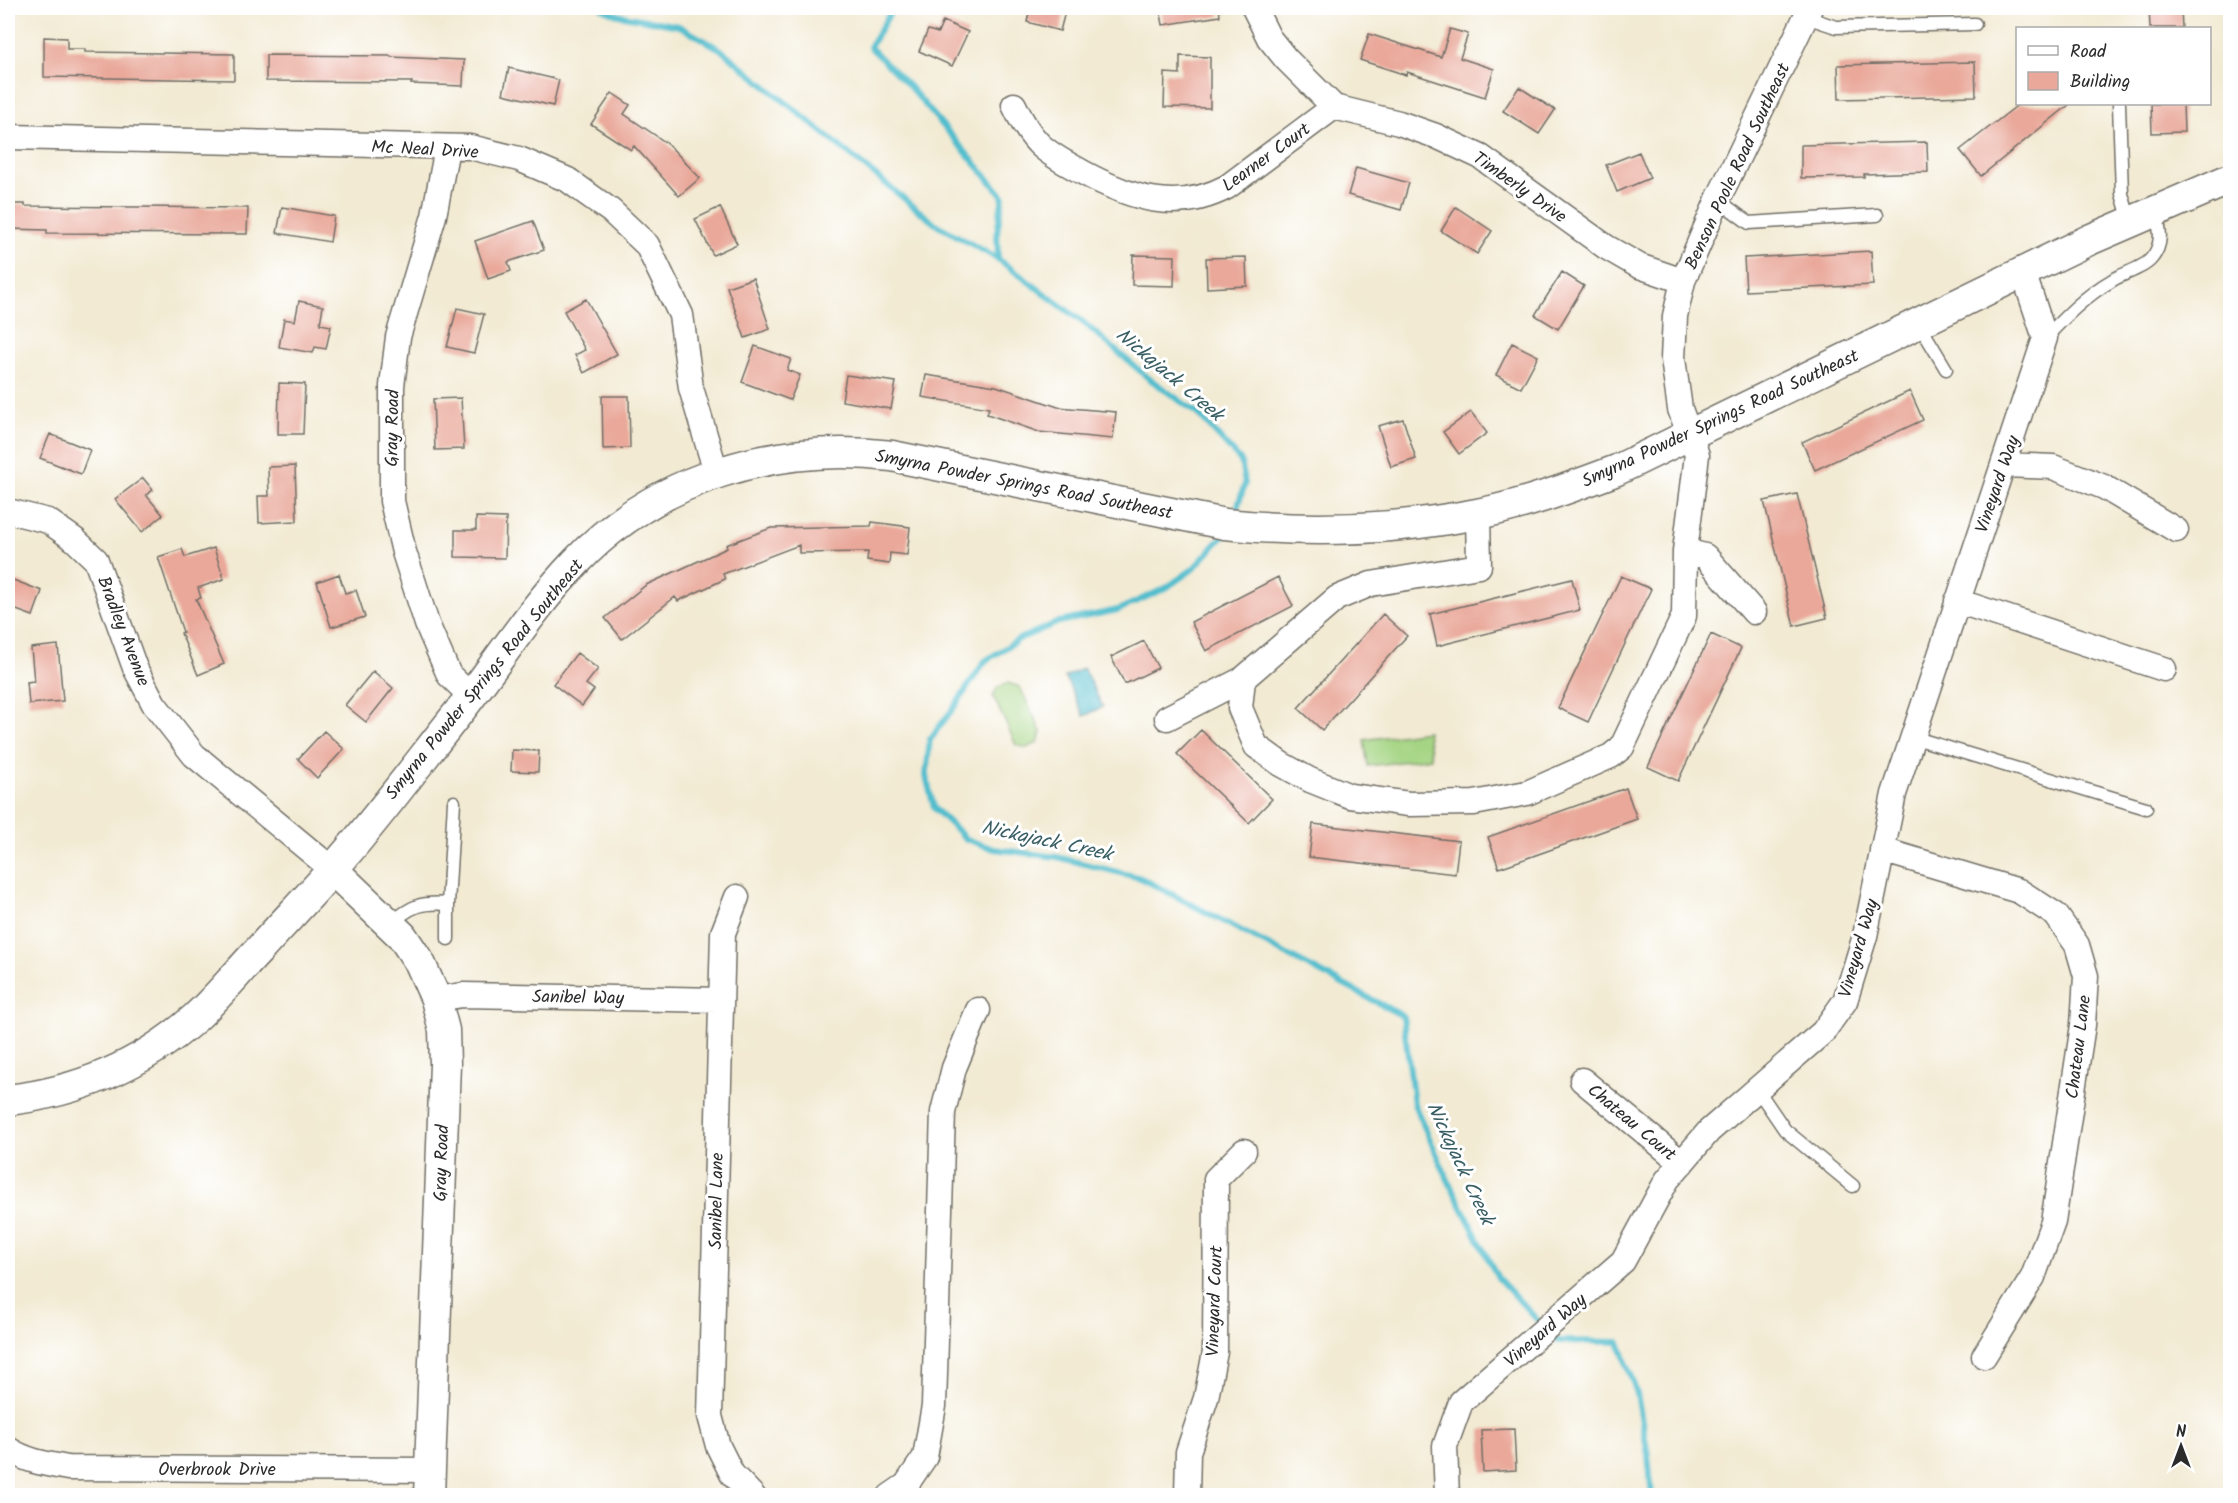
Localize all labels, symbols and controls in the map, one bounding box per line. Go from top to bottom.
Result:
legend [2016,27,2211,105]
text: Road [2070,38,2107,67]
street label: Benson Poole Road Southeast [1678,58,1799,275]
text: Building [2070,68,2130,97]
street label: Learner Court [1216,115,1318,200]
street label: Mc Neal Drive [371,133,479,168]
street label: Timberly Drive [1466,145,1572,231]
water label: Nickajack Creek [1108,321,1232,432]
street label: Smyrna Powder Springs Road Southeast [1577,342,1865,496]
street label: Gray Road [378,388,409,467]
street label: Vineyard Way [1968,431,2029,537]
street label: Smyrna Powder Springs Road Southeast [872,442,1176,529]
street label: Smyrna Powder Springs Road Southeast [379,552,592,807]
street label: Bradley Avenue [88,572,157,691]
water label: Nickajack Creek [978,813,1117,872]
street label: Vineyard Way [1832,895,1888,1001]
street label: Sanibel Way [532,983,625,1014]
street label: Chateau Lane [2059,994,2100,1101]
street label: Chateau Court [1580,1077,1683,1170]
water label: Nickajack Creek [1417,1097,1503,1233]
street label: Gray Road [427,1123,458,1202]
street label: Sanibel Lane [702,1152,733,1250]
street label: Vineyard Court [1199,1244,1232,1357]
street label: Vineyard Way [1498,1287,1594,1375]
north arrow [2151,1416,2211,1476]
text: N [2176,1420,2186,1445]
street label: Overbrook Drive [158,1456,276,1485]

